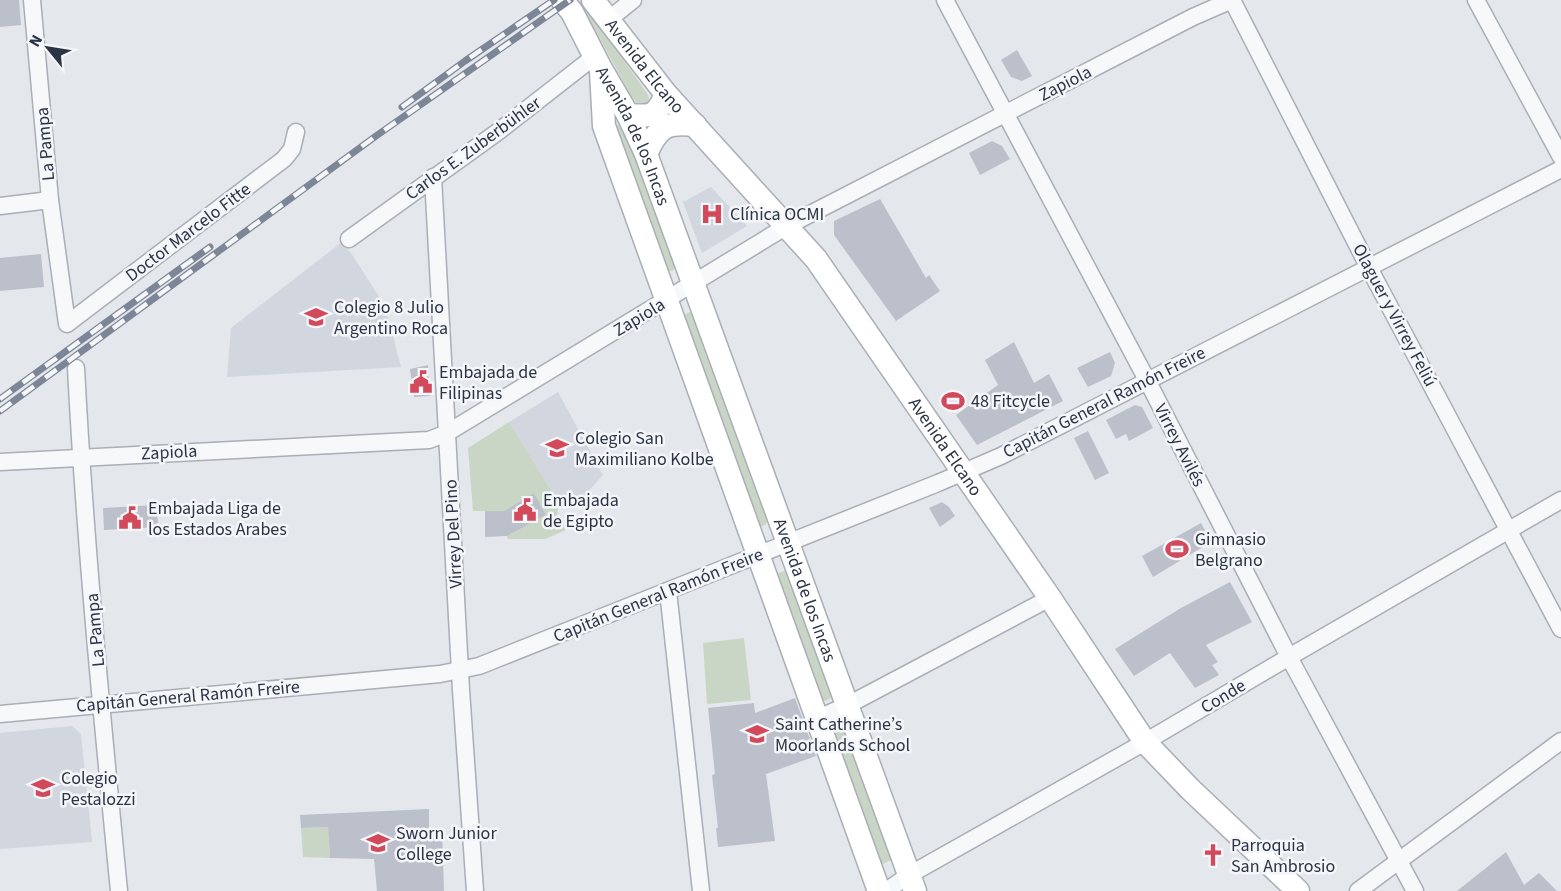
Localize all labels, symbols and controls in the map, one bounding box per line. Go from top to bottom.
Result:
street label: Avenida Elcano [599,14,690,119]
north arrow [18,18,78,78]
text: N [24,31,48,51]
street label: Zapiola [1034,60,1096,107]
street label: Avenida de los Incas [589,62,676,209]
street label: Carlos E. Zuberbühler [400,90,547,206]
street label: La Pampa [30,106,61,182]
street label: Doctor Marcelo Fitte [120,177,256,288]
hospital icon: Clínica OCMI [699,201,725,227]
place label: Clínica OCMI [730,202,824,227]
street label: Olaguer y Virrey Feliú [1346,239,1443,391]
street label: Zapiola [609,292,670,343]
place label: Colegio 8 Julio Argentino Roca [334,295,448,341]
school or university icon: Colegio 8 Julio Argentino Roca [303,304,329,330]
street label: Capitán General Ramón Freire [999,340,1210,464]
place label: Embajada de Filipinas [439,360,537,406]
public building icon: Embajada de Filipinas [408,369,434,395]
sports icon: 48 Fitcycle [940,388,966,414]
place label: 48 Fitcycle [971,389,1050,414]
street label: Avenida Elcano [902,393,988,501]
street label: Virrey Avilés [1148,399,1211,491]
place label: Colegio San Maximiliano Kolbe [575,426,714,472]
school or university icon: Colegio San Maximiliano Kolbe [544,435,570,461]
street label: Zapiola [140,439,198,466]
street label: Virrey Del Pino [438,479,469,589]
place label: Embajada de Egipto [543,488,619,534]
place label: Embajada Liga de los Estados Arabes [148,496,287,542]
public building icon: Embajada de Egipto [512,497,538,523]
public building icon: Embajada Liga de los Estados Arabes [117,505,143,531]
street label: Avenida de los Incas [767,515,842,665]
place label: Gimnasio Belgrano [1195,527,1266,573]
sports icon: Gimnasio Belgrano [1164,536,1190,562]
street label: Capitán General Ramón Freire [550,542,767,649]
street label: La Pampa [80,592,111,668]
street label: Conde [1196,673,1251,720]
street label: Capitán General Ramón Freire [75,674,301,719]
place label: Saint Catherine’s Moorlands School [775,712,910,758]
school or university icon: Saint Catherine’s Moorlands School [744,721,770,747]
place label: Colegio Pestalozzi [61,766,136,812]
school or university icon: Colegio Pestalozzi [30,775,56,801]
place label: Sworn Junior College [396,821,497,867]
school or university icon: Sworn Junior College [365,830,391,856]
place label: Parroquia San Ambrosio [1231,833,1335,879]
church icon: Parroquia San Ambrosio [1200,842,1226,868]

